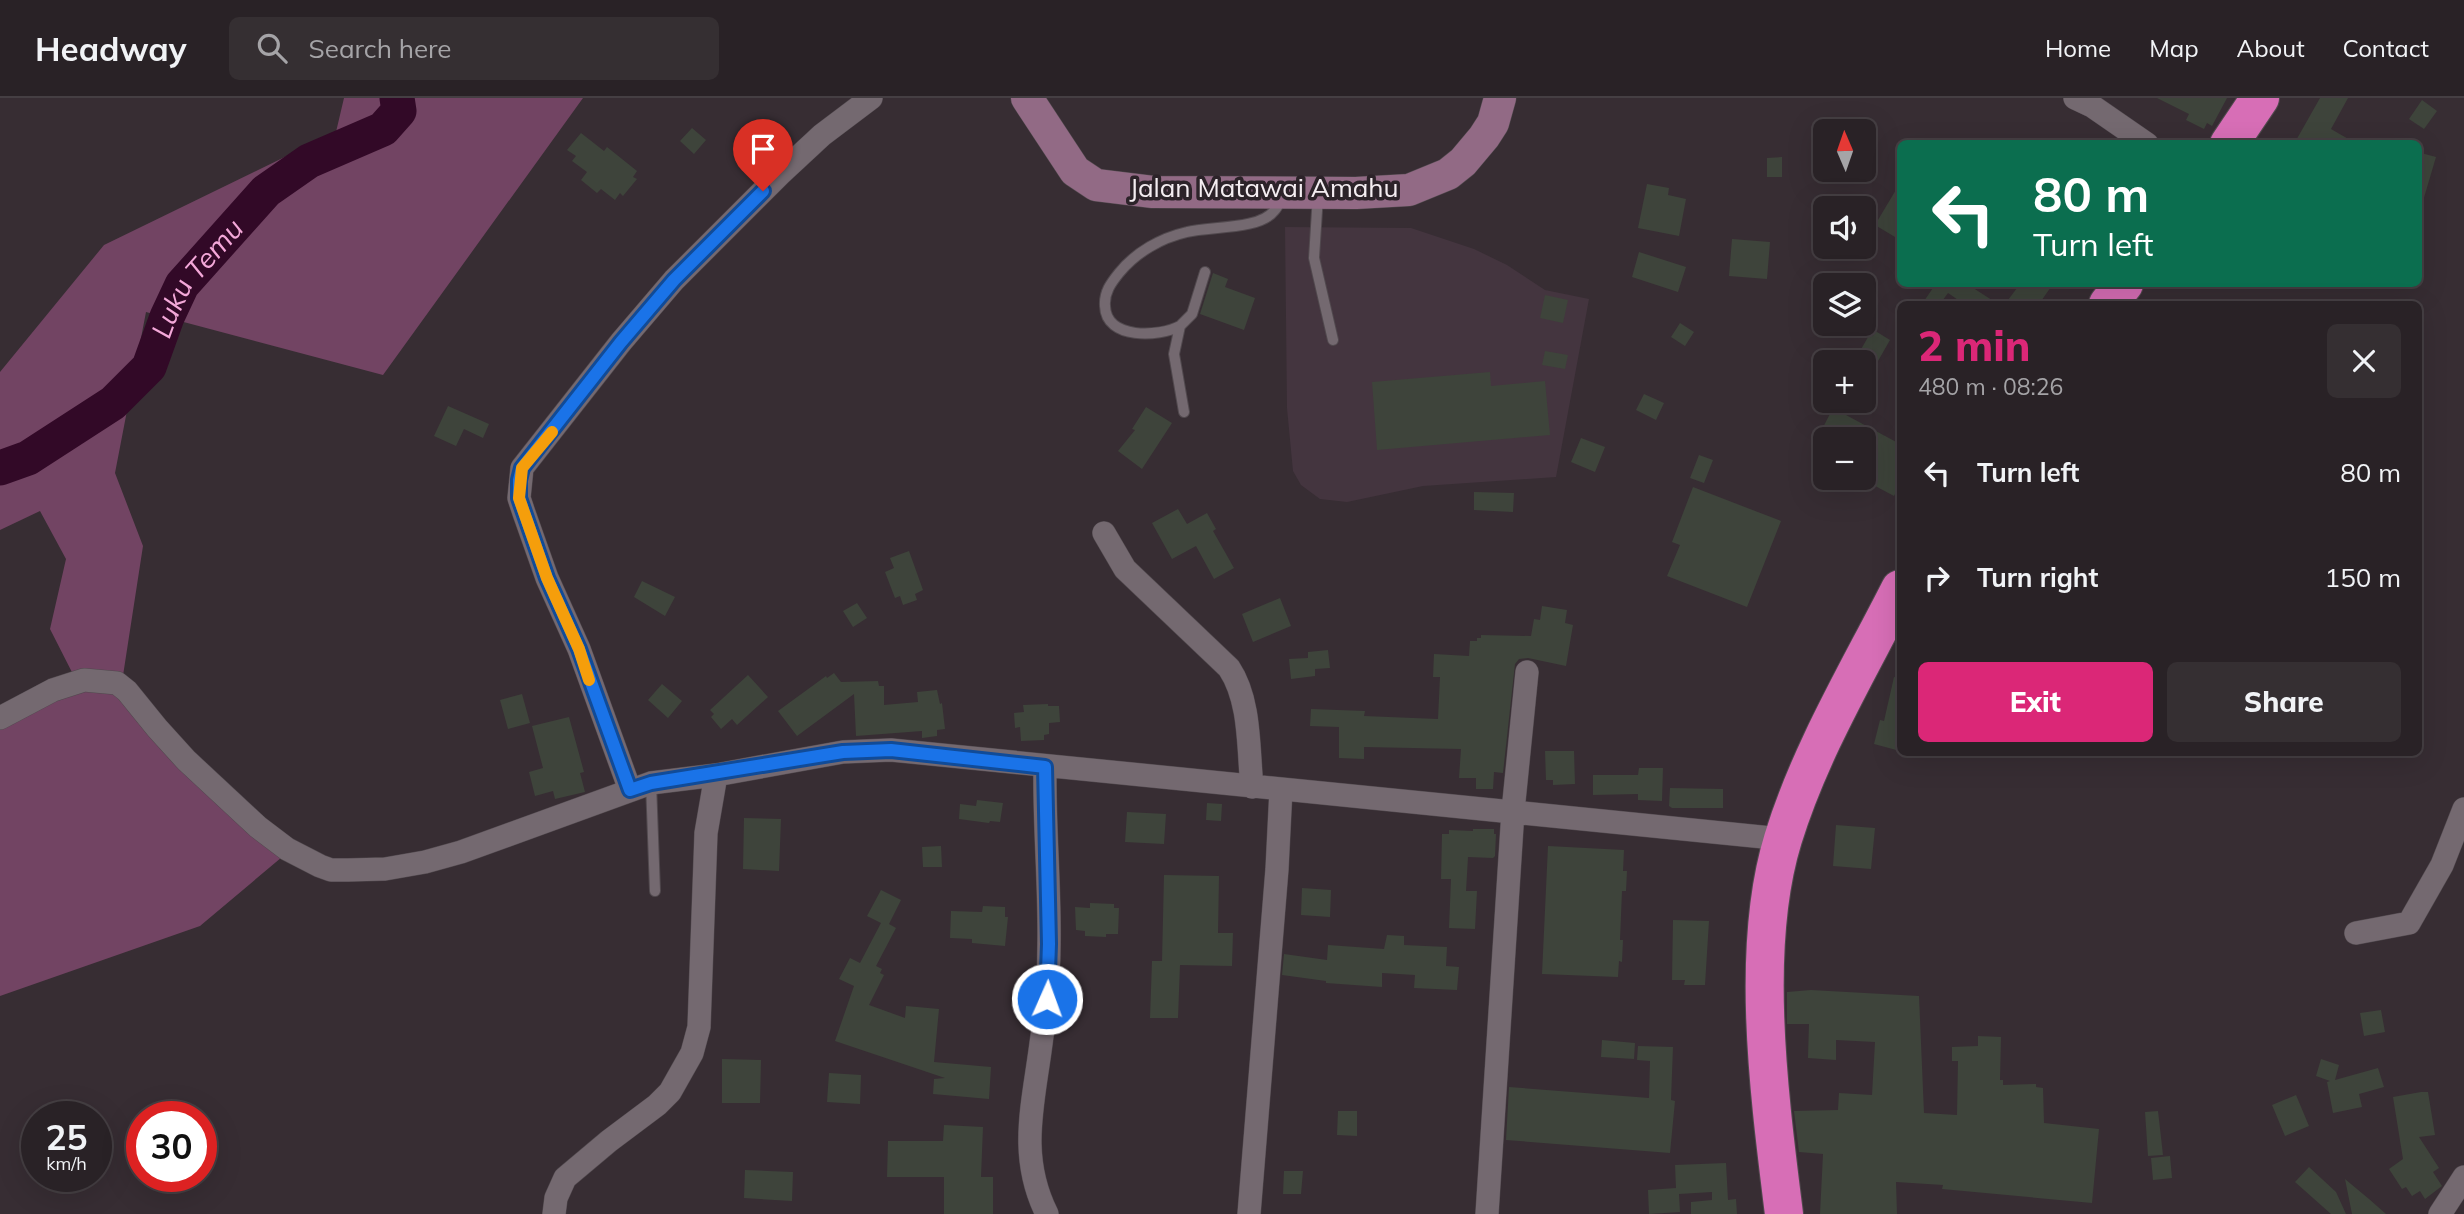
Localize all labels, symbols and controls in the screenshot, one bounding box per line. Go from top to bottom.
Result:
search box [229,17,719,80]
text: Headway [35,28,187,69]
icon: search [253,29,291,67]
text: Search here [309,32,451,65]
text: Home [2045,33,2111,63]
text: Map [2149,33,2199,63]
text: About [2237,33,2305,63]
text: Contact [2343,33,2429,63]
pin [733,119,793,191]
north arrow [1813,119,1876,182]
map controls [1813,119,1876,490]
icon: arrive [744,130,782,168]
text: 80 m [2033,163,2149,224]
icon: left [1918,168,2009,259]
street label: Jalan Matawai Amahu [1129,171,1399,204]
button: sound [1813,196,1876,259]
water label: Luku Temu [143,211,250,342]
text: Turn left [2033,224,2153,264]
button: layers [1813,273,1876,336]
text: 2 min [1918,319,2031,372]
button: close [2327,324,2401,398]
button: + [1813,350,1876,413]
text: 480 m · 08:26 [1918,372,2063,401]
button: − [1813,427,1876,490]
icon: left [1918,454,1956,492]
text: Turn left [1977,456,2079,489]
text: 80 m [2340,456,2401,489]
icon: right [1918,559,1956,597]
text: Turn right [1977,561,2098,594]
text: 150 m [2325,561,2401,594]
button: Exit [1918,662,2153,742]
button: Share [2167,662,2401,742]
position arrow [1010,962,1084,1036]
speed limit sign: 30 [126,1101,217,1192]
text: 25 [45,1115,88,1159]
text: km/h [46,1152,87,1175]

